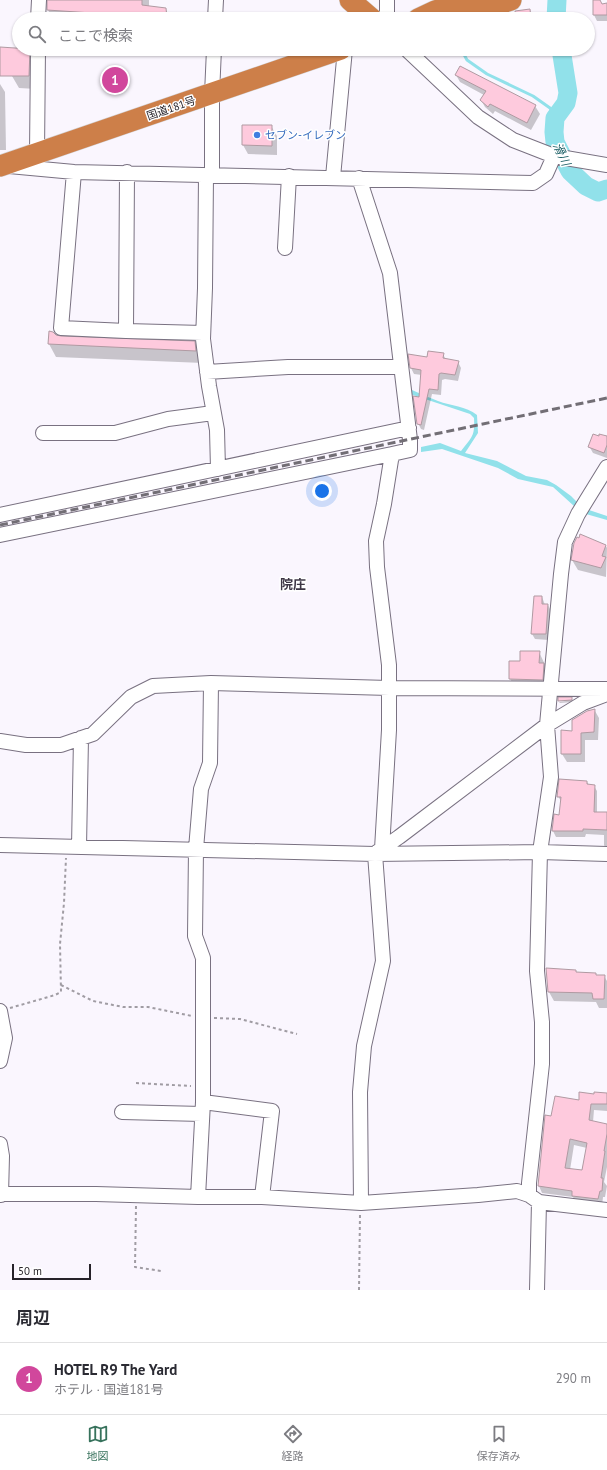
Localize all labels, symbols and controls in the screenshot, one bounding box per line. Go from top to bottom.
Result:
search box [12,12,595,56]
icon: search [26,23,48,45]
text: ここで検索 [58,26,133,45]
pin: 1 [102,65,128,95]
street label: 国道181号 [145,93,197,123]
place label: セブン-イレブン [265,128,346,142]
marker: セブン-イレブン [252,130,262,140]
water label: 滑川 [550,140,575,170]
your location [312,481,332,501]
district label: 院庄 [280,576,306,593]
scale bar [12,1262,91,1281]
text: 50 m [18,1264,42,1278]
text: 周辺 [16,1307,50,1329]
text: HOTEL R9 The Yard [54,1360,177,1379]
text: 1 [25,1370,33,1387]
text: 290 m [556,1370,591,1387]
text: ホテル · 国道181号 [54,1381,164,1398]
tab: 地図 [87,1423,109,1463]
tab: 経路 [282,1423,304,1463]
tab: 保存済み [477,1423,521,1463]

